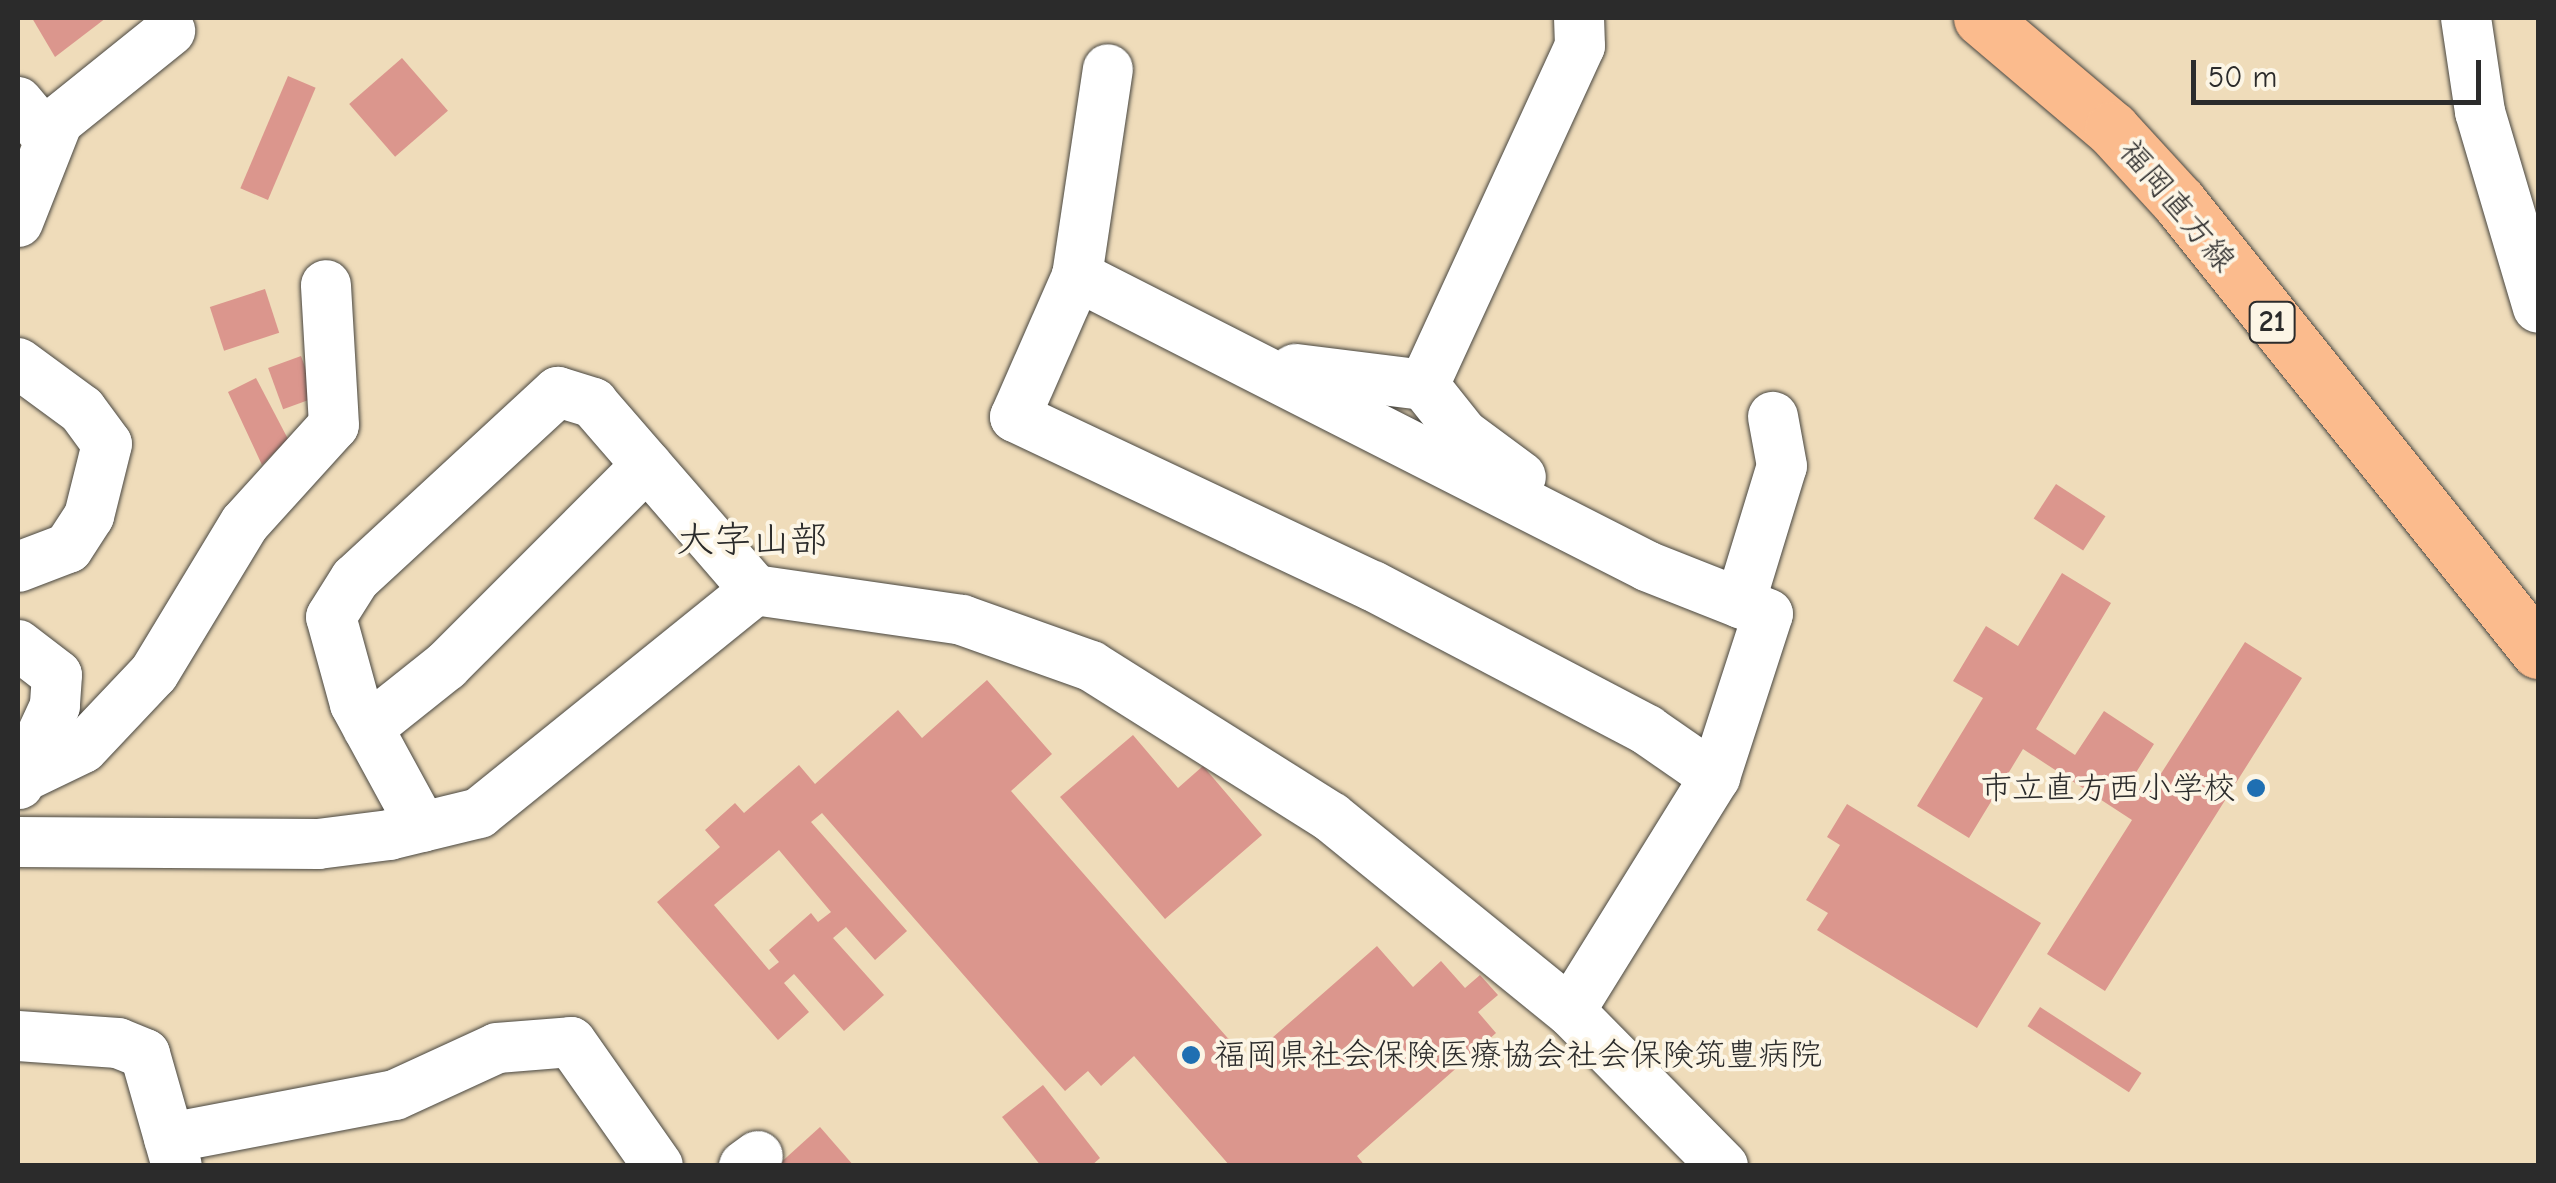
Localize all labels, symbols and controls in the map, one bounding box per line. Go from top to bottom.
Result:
scale bar [2196,40,2486,102]
text: 50 m [2208,60,2277,95]
street label: 福岡直方線 [2111,132,2243,280]
road number: 21 [2247,297,2297,347]
district label: 大字山部 [676,518,828,564]
place label: 市立直方西小学校 [1980,769,2236,807]
marker: 市立直方西小学校 [2245,777,2267,799]
place label: 福岡県社会保険医療協会社会保険筑豊病院 [1214,1036,1822,1074]
marker: 福岡県社会保険医療協会社会保険筑豊病院 [1178,1042,1204,1068]

